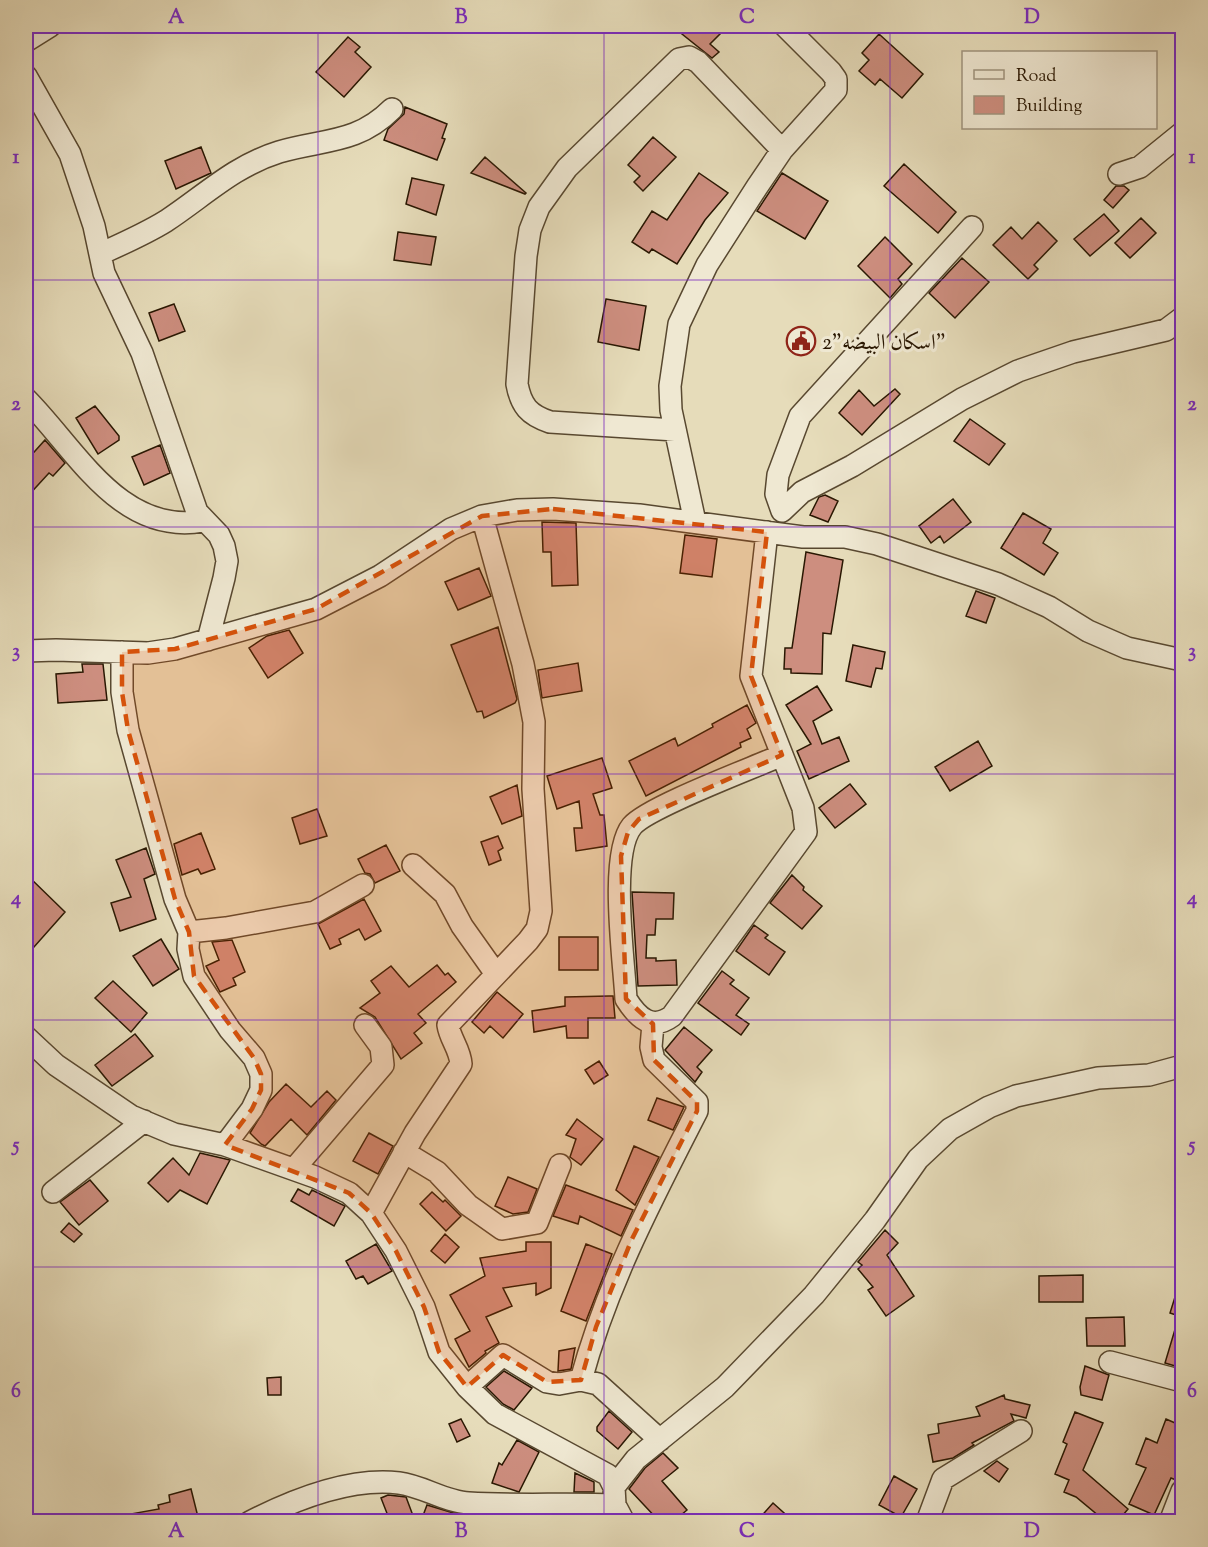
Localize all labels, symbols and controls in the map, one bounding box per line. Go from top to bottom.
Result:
text: A [168,4,185,33]
text: B [455,4,468,33]
text: C [739,4,755,33]
text: D [1024,4,1040,33]
legend [962,51,1157,129]
text: Road [1016,64,1056,90]
text: Building [1016,94,1082,120]
text: 1 [13,144,20,173]
text: 1 [1189,144,1196,173]
public building icon: اسكان البيضه"2" [785,325,817,357]
place label: اسكان البيضه"2" [822,328,946,360]
text: 2 [11,391,21,420]
text: 2 [1187,391,1197,420]
text: 3 [12,638,20,667]
text: 3 [1188,638,1196,667]
text: 4 [10,885,21,914]
text: 4 [1186,885,1197,914]
text: 5 [11,1132,20,1161]
text: 5 [1187,1132,1196,1161]
text: 6 [11,1378,21,1407]
text: 6 [1187,1378,1197,1407]
text: A [168,1518,185,1547]
text: B [455,1518,468,1547]
text: C [739,1518,755,1547]
text: D [1024,1518,1040,1547]

